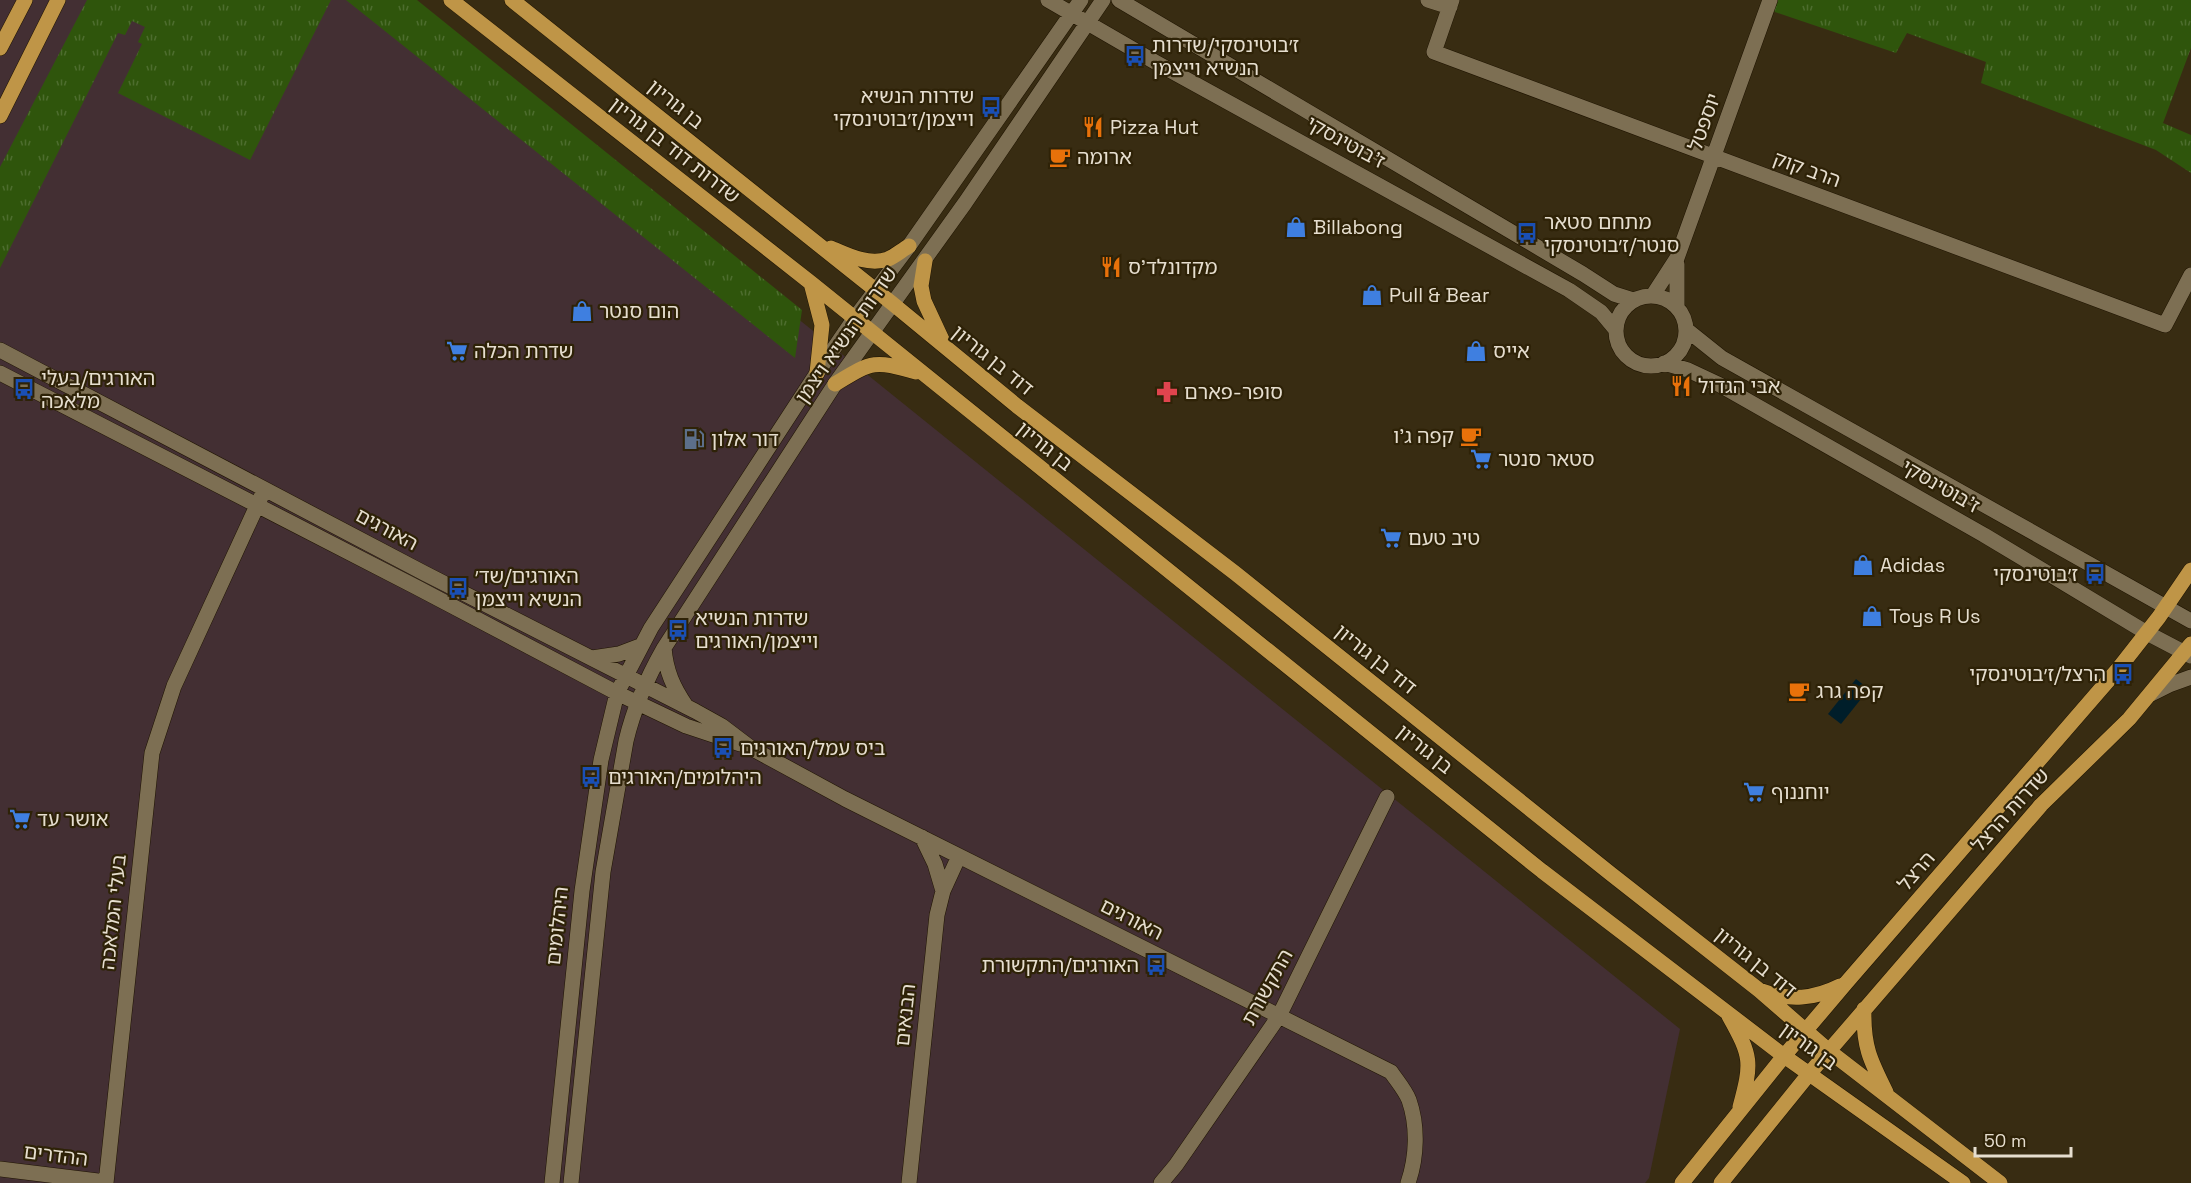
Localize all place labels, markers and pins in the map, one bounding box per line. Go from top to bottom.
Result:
place label: ז׳בוטינסקי/שדרות הנשיא וייצמן [1152,32,1299,81]
bus stop icon: ז׳בוטינסקי/שדרות הנשיא וייצמן [1123,44,1147,68]
place label: שדרות הנשיא וייצמן/ז׳בוטינסקי [833,83,974,132]
bus stop icon: שדרות הנשיא וייצמן/ז׳בוטינסקי [979,95,1003,119]
place label: Pizza Hut [1110,114,1199,140]
restaurant icon: Pizza Hut [1081,115,1105,139]
place label: ארומה [1077,144,1132,170]
cafe icon: ארומה [1048,145,1072,169]
place label: מתחם סטאר סנטר/ז׳בוטינסקי [1544,209,1679,258]
place label: Billabong [1313,214,1403,240]
shop icon: Billabong [1284,215,1308,239]
bus stop icon: מתחם סטאר סנטר/ז׳בוטינסקי [1515,221,1539,245]
place label: מקדונלד'ס [1128,254,1217,280]
restaurant icon: מקדונלד'ס [1099,255,1123,279]
place label: Pull & Bear [1389,282,1490,308]
shop icon: Pull & Bear [1360,283,1384,307]
place label: הום סנטר [599,298,679,324]
shop icon: הום סנטר [570,299,594,323]
place label: שדרת הכלה [474,338,573,364]
place label: אייס [1493,338,1530,364]
supermarket icon: שדרת הכלה [445,339,469,363]
shop icon: אייס [1464,339,1488,363]
place label: האורגים/בעלי מלאכה [41,365,155,414]
place label: אבי הגדול [1698,373,1780,399]
restaurant icon: אבי הגדול [1669,374,1693,398]
bus stop icon: האורגים/בעלי מלאכה [12,377,36,401]
place label: סופר-פארם [1184,379,1283,405]
pharmacy icon: סופר-פארם [1155,380,1179,404]
place label: קפה ג'ו [1393,423,1454,449]
cafe icon: קפה ג'ו [1459,424,1483,448]
place label: דור אלון [711,426,779,452]
fuel station icon: דור אלון [682,427,706,451]
place label: סטאר סנטר [1498,446,1595,472]
supermarket icon: סטאר סנטר [1469,447,1493,471]
place label: טיב טעם [1408,525,1480,551]
supermarket icon: טיב טעם [1379,526,1403,550]
place label: Adidas [1880,552,1945,578]
shop icon: Adidas [1851,553,1875,577]
place label: ז׳בוטינסקי [1993,561,2078,587]
bus stop icon: ז׳בוטינסקי [2083,562,2107,586]
place label: האורגים/שד׳ הנשיא וייצמן [475,563,582,612]
bus stop icon: האורגים/שד׳ הנשיא וייצמן [446,576,470,600]
place label: Toys R Us [1889,603,1981,629]
shop icon: Toys R Us [1860,604,1884,628]
place label: שדרות הנשיא וייצמן/האורגים [695,605,818,654]
bus stop icon: שדרות הנשיא וייצמן/האורגים [666,618,690,642]
place label: הרצל/ז׳בוטינסקי [1969,661,2106,687]
bus stop icon: הרצל/ז׳בוטינסקי [2111,662,2135,686]
place label: קפה גרג [1816,678,1884,704]
cafe icon: קפה גרג [1787,679,1811,703]
place label: ביס עמל/האורגים [740,735,885,761]
bus stop icon: ביס עמל/האורגים [711,736,735,760]
place label: היהלומים/האורגים [608,764,762,790]
bus stop icon: היהלומים/האורגים [579,765,603,789]
place label: יוחננוף [1771,779,1830,805]
supermarket icon: יוחננוף [1742,780,1766,804]
place label: אושר עד [37,806,108,832]
supermarket icon: אושר עד [8,807,32,831]
place label: האורגים/התקשורת [981,952,1139,978]
bus stop icon: האורגים/התקשורת [1144,953,1168,977]

